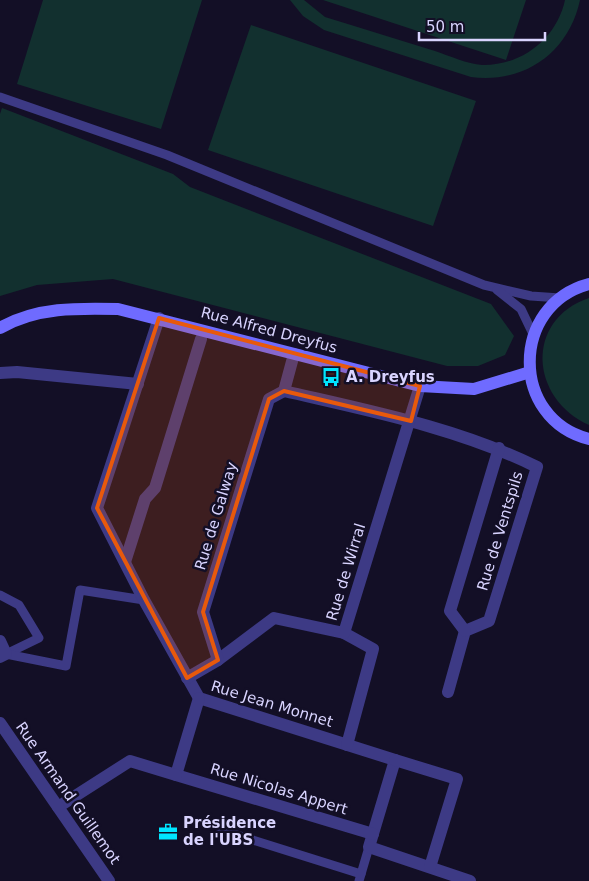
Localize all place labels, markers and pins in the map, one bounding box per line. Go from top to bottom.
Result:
bus stop icon: A. Dreyfus [320,366,342,388]
place label: A. Dreyfus [346,368,435,386]
place label: Présidence de l'UBS [183,814,276,849]
office icon: Présidence de l'UBS [157,821,179,843]

